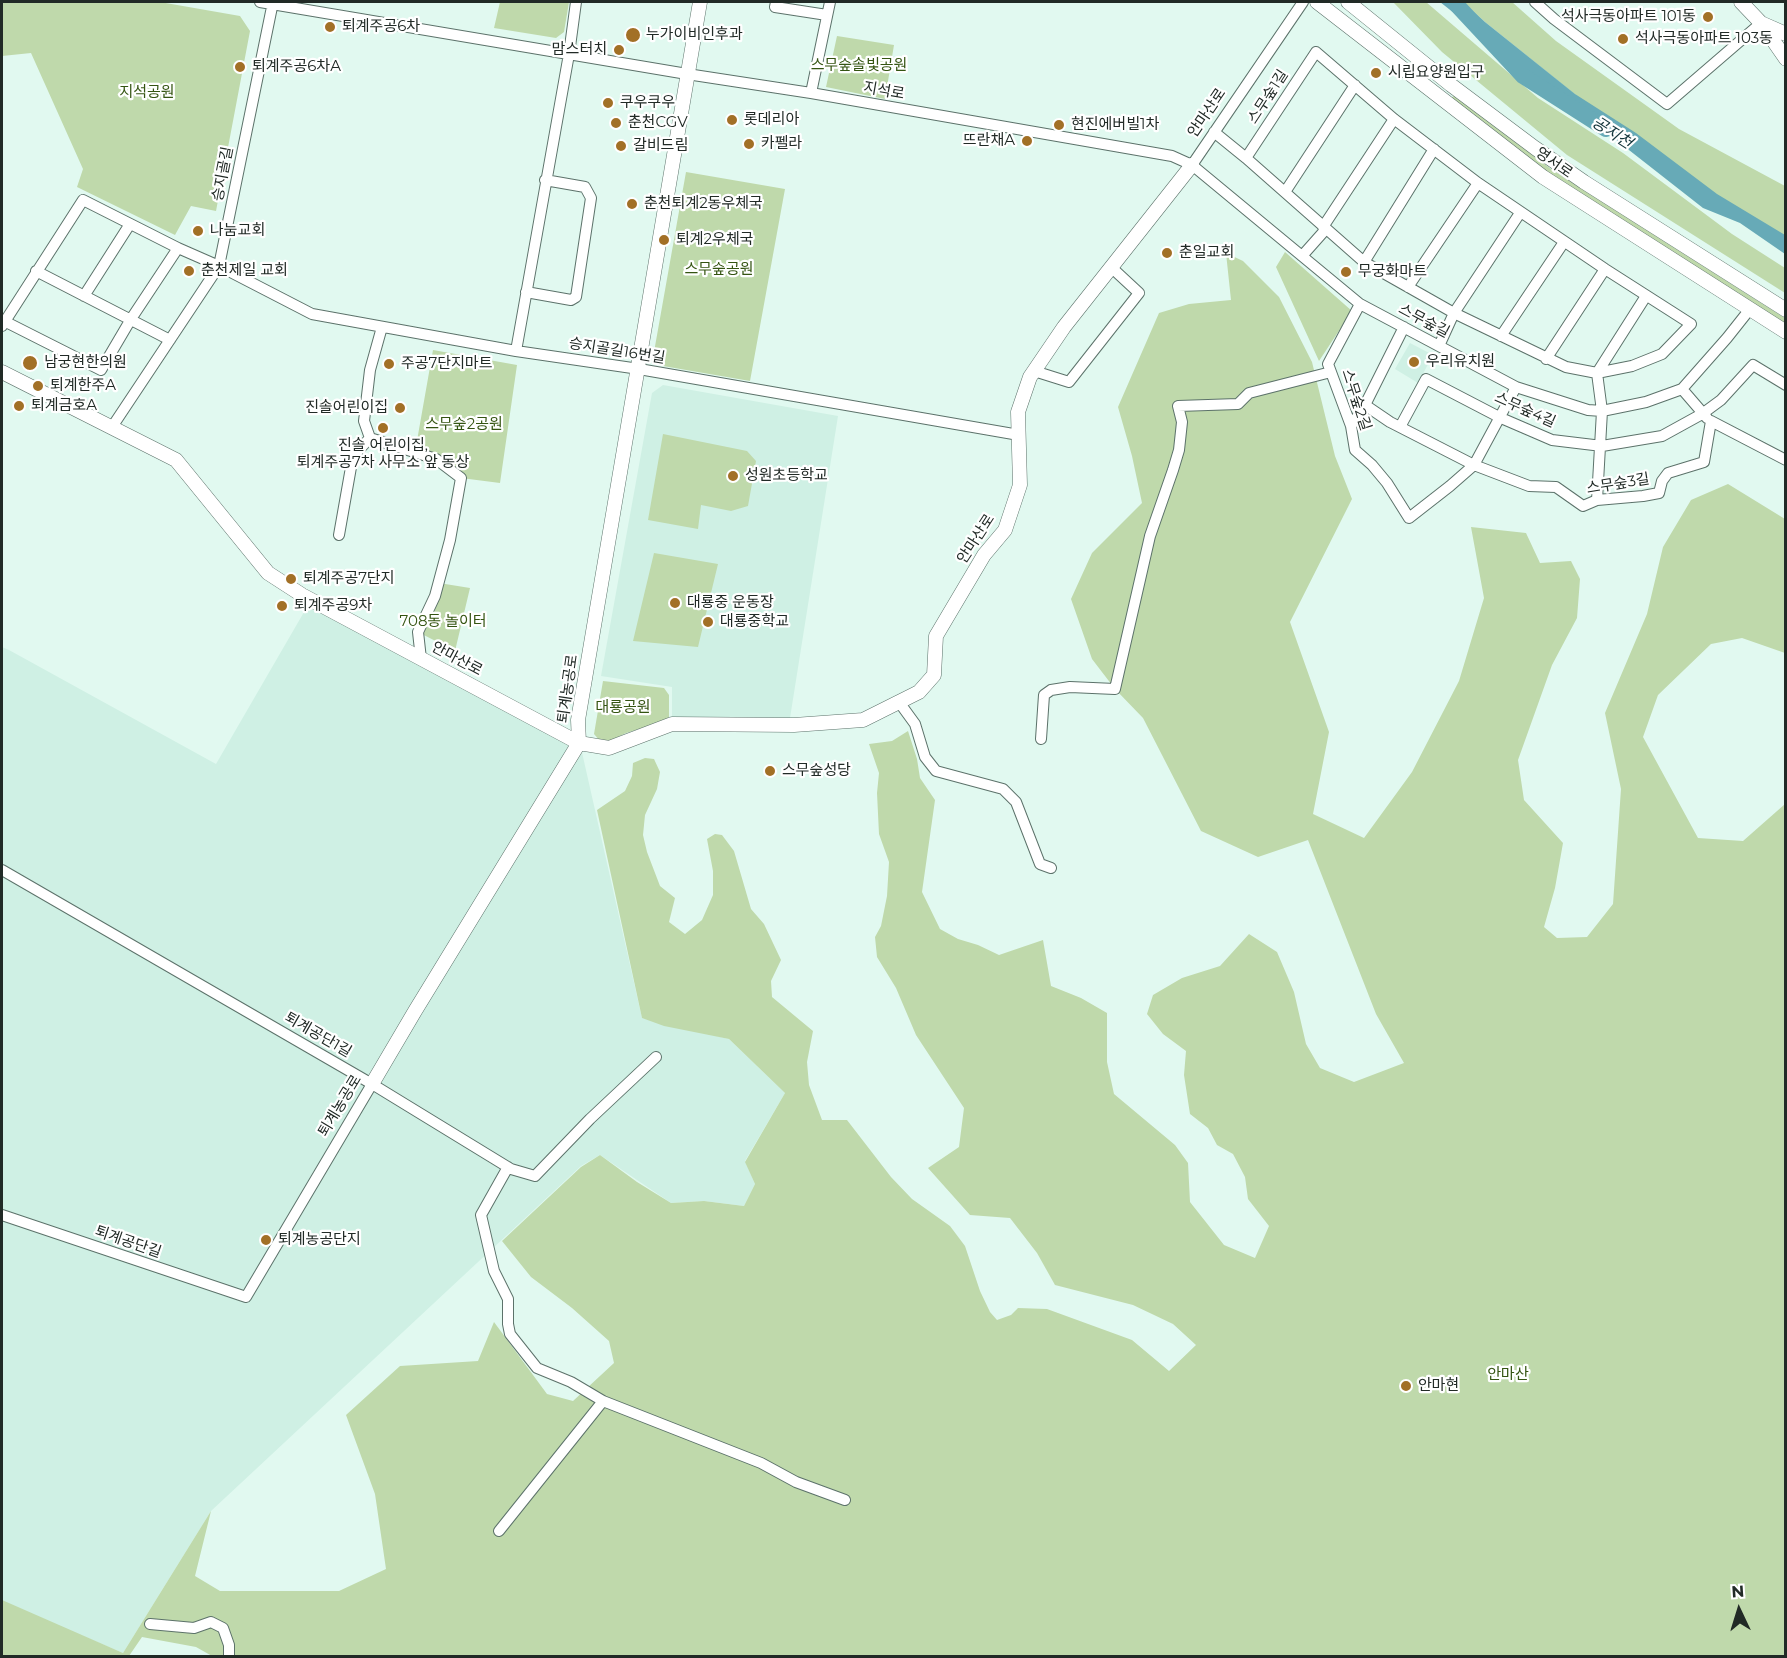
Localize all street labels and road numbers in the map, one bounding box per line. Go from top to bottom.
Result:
street label: 스무숲1길 [1244,67,1292,127]
street label: 지석로 [862,79,906,103]
street label: 안마산로 [1184,85,1230,141]
street label: 영서로 [1532,144,1576,182]
street label: 승지골길 [209,145,237,203]
street label: 스무숲길 [1395,300,1453,342]
street label: 승지골길16번길 [568,334,666,368]
street label: 스무숲2길 [1338,367,1374,433]
street label: 스무숲4길 [1492,389,1558,431]
street label: 스무숲3길 [1585,470,1651,498]
street label: 안마산로 [953,511,999,567]
street label: 안마산로 [428,638,486,680]
street label: 퇴계농공로 [554,654,582,724]
street label: 퇴계공단1길 [281,1009,355,1061]
street label: 퇴계농공로 [315,1072,365,1140]
street label: 퇴계공단길 [92,1222,164,1262]

